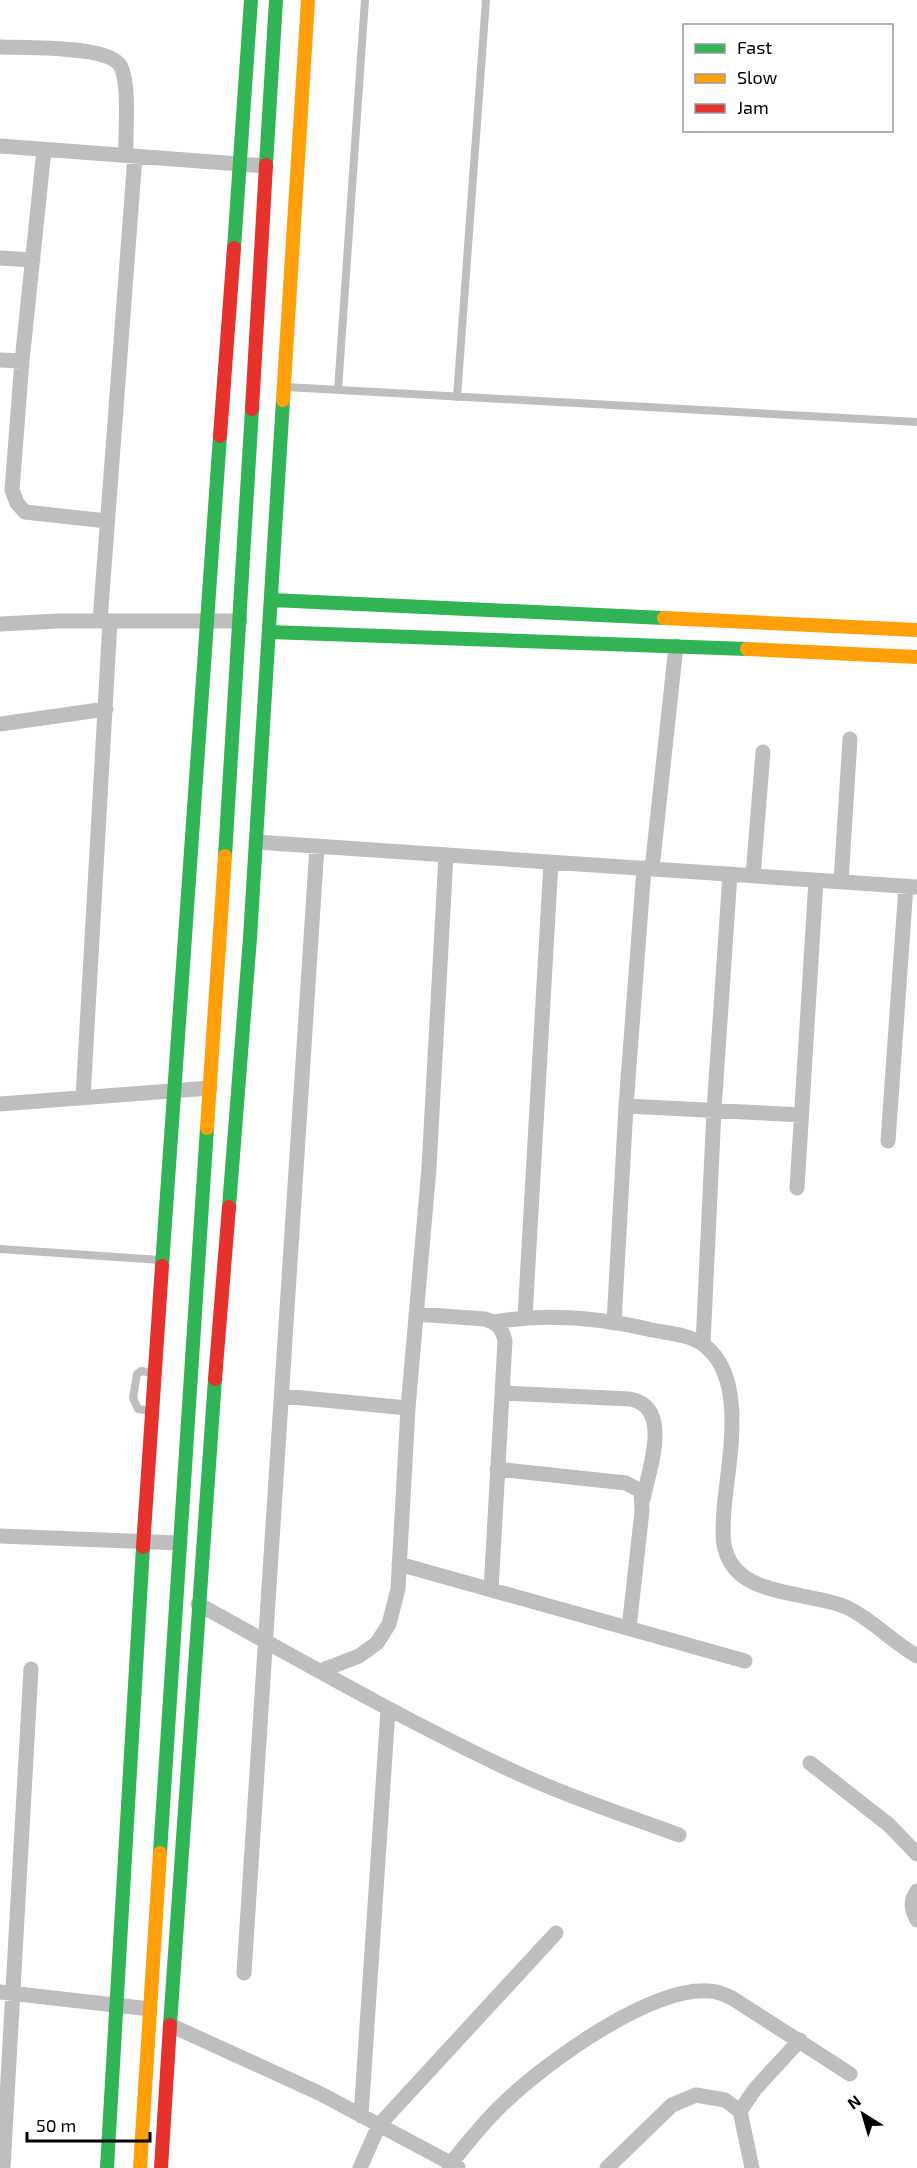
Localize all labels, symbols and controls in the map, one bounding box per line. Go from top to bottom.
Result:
legend [683,24,893,132]
text: Fast [737,36,772,58]
text: Slow [737,66,778,88]
text: Jam [737,96,769,118]
north arrow [833,2084,893,2144]
text: N [843,2091,864,2113]
scale bar [27,2105,150,2143]
text: 50 m [36,2114,76,2136]

